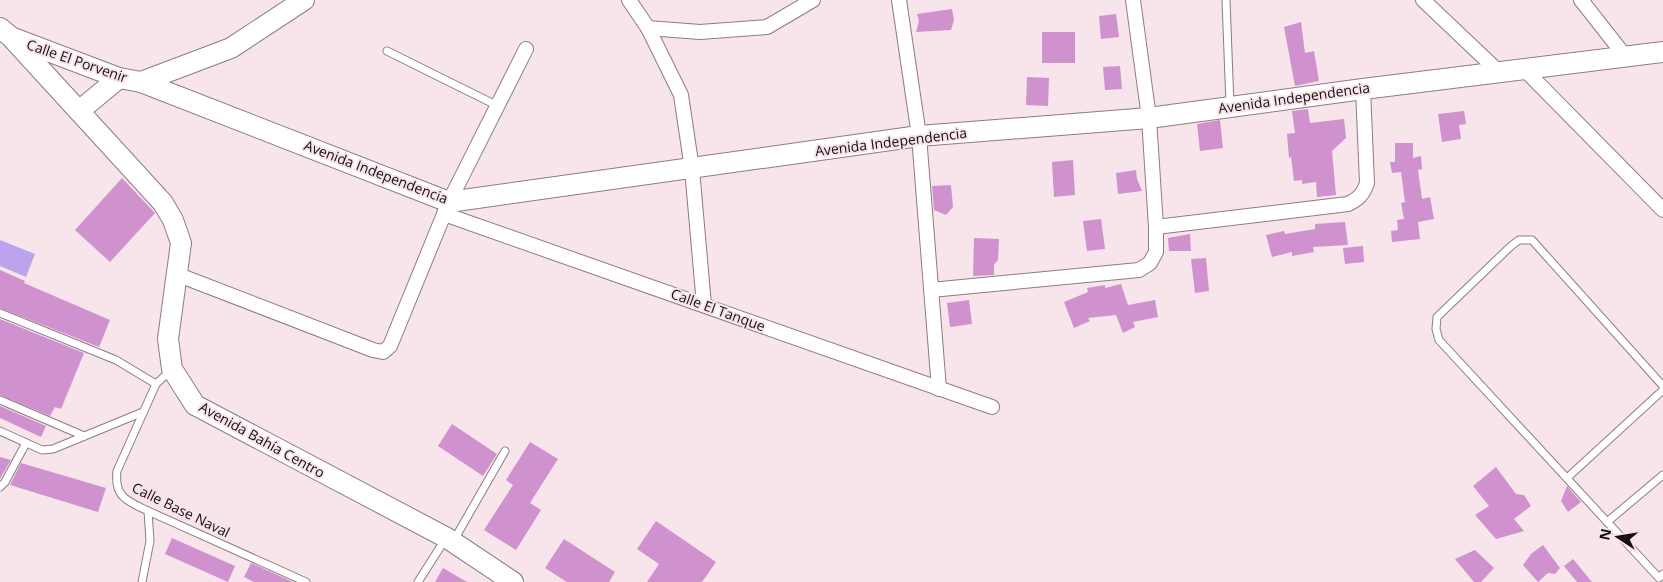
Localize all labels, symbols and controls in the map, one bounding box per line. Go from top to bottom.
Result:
street label: Calle El Porvenir [24,34,130,87]
street label: Avenida Independencia [1217,77,1371,118]
street label: Avenida Independencia [814,123,968,160]
street label: Avenida Independencia [301,135,451,208]
street label: Calle El Tanque [668,284,768,335]
street label: Avenida Bahía Centro [196,397,328,482]
street label: Calle Base Naval [129,478,233,541]
north arrow [1593,512,1643,562]
text: N [1594,527,1615,542]

